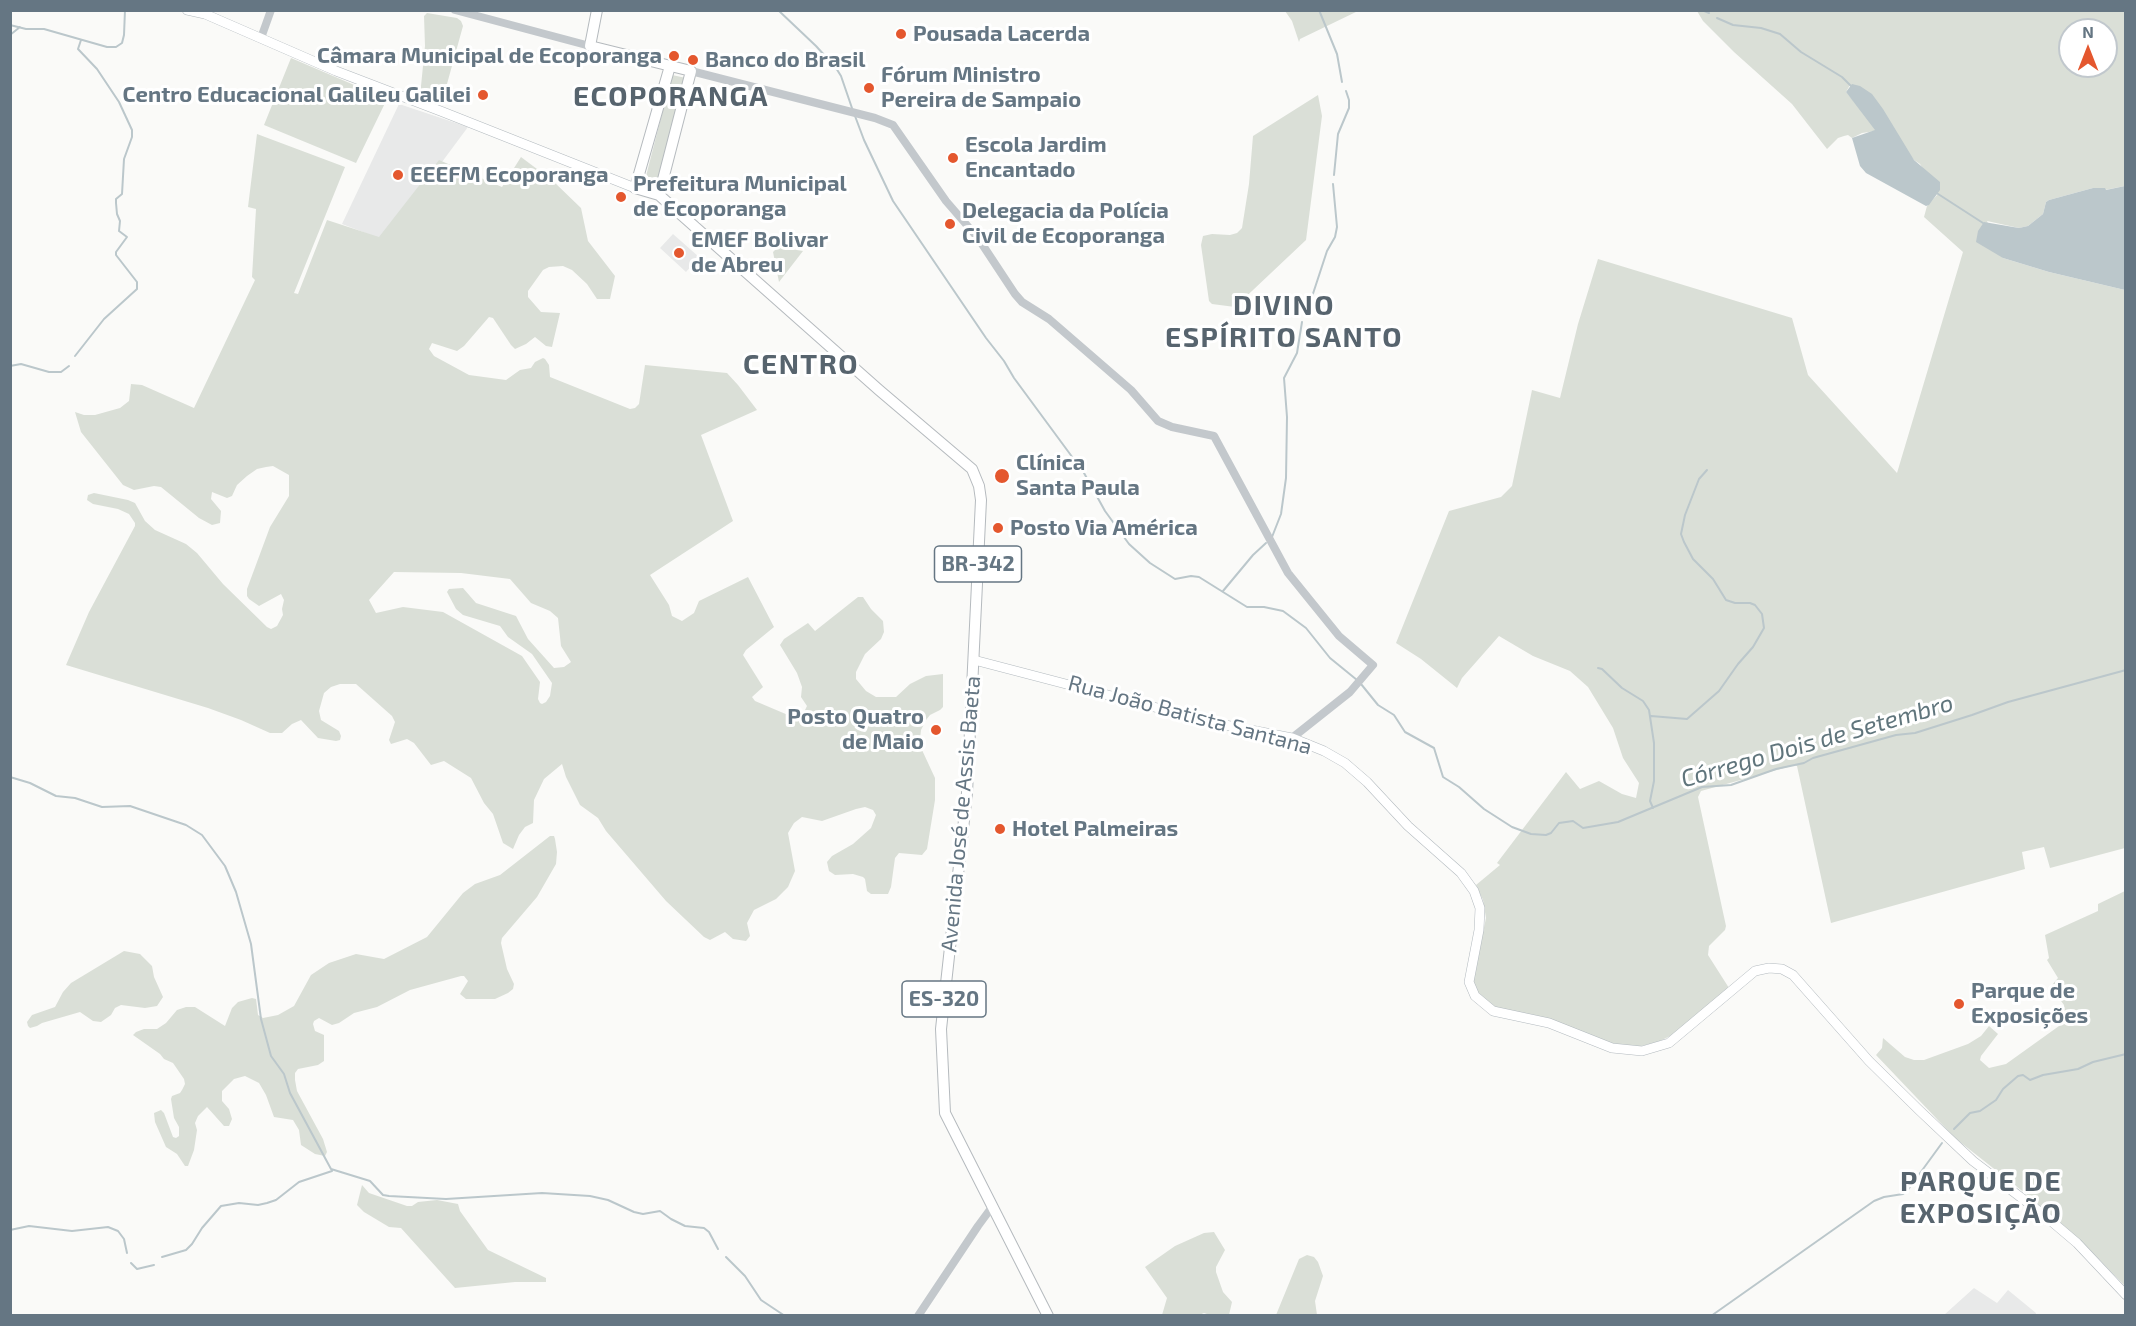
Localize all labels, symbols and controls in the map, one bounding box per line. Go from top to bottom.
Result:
north arrow [2058,18,2118,78]
place label: Pousada Lacerda [913,21,1090,47]
text: N [2082,22,2094,41]
marker: Pousada Lacerda [894,27,908,41]
place label: Câmara Municipal de Ecoporanga [317,43,662,69]
place label: Banco do Brasil [705,47,865,73]
marker: Câmara Municipal de Ecoporanga [667,49,681,63]
marker: Banco do Brasil [686,53,700,67]
place label: Fórum Ministro Pereira de Sampaio [881,62,1081,113]
district label: ECOPORANGA [573,80,769,114]
marker: Fórum Ministro Pereira de Sampaio [862,81,876,95]
place label: Centro Educacional Galileu Galilei [123,82,471,108]
marker: Centro Educacional Galileu Galilei [476,88,490,102]
place label: Escola Jardim Encantado [965,132,1107,184]
marker: Escola Jardim Encantado [946,151,960,165]
place label: EEEFM Ecoporanga [410,162,608,188]
marker: EEEFM Ecoporanga [391,168,405,182]
place label: Prefeitura Municipal de Ecoporanga [633,171,847,222]
marker: Prefeitura Municipal de Ecoporanga [614,190,628,204]
place label: Delegacia da Polícia Civil de Ecoporanga [962,198,1169,249]
marker: Delegacia da Polícia Civil de Ecoporanga [943,217,957,231]
place label: EMEF Bolivar de Abreu [691,227,828,278]
marker: EMEF Bolivar de Abreu [672,246,686,260]
district label: DIVINO ESPÍRITO SANTO [1165,289,1403,355]
district label: CENTRO [743,348,859,382]
place label: Clínica Santa Paula [1016,450,1140,502]
marker: Clínica Santa Paula [993,467,1011,485]
place label: Posto Via América [1010,515,1198,541]
marker: Posto Via América [991,521,1005,535]
road number: BR-342 [934,546,1022,582]
street label: Rua João Batista Santana [1065,670,1315,760]
street label: Avenida José de Assis Baeta [936,675,986,953]
water label: Córrego Dois de Setembro [1677,688,1957,794]
place label: Posto Quatro de Maio [787,704,924,756]
marker: Posto Quatro de Maio [929,723,943,737]
place label: Hotel Palmeiras [1012,816,1178,842]
marker: Hotel Palmeiras [993,822,1007,836]
place label: Parque de Exposições [1971,978,2088,1030]
road number: ES-320 [902,981,986,1017]
marker: Parque de Exposições [1952,997,1966,1011]
district label: PARQUE DE EXPOSIÇÃO [1900,1165,2062,1231]

